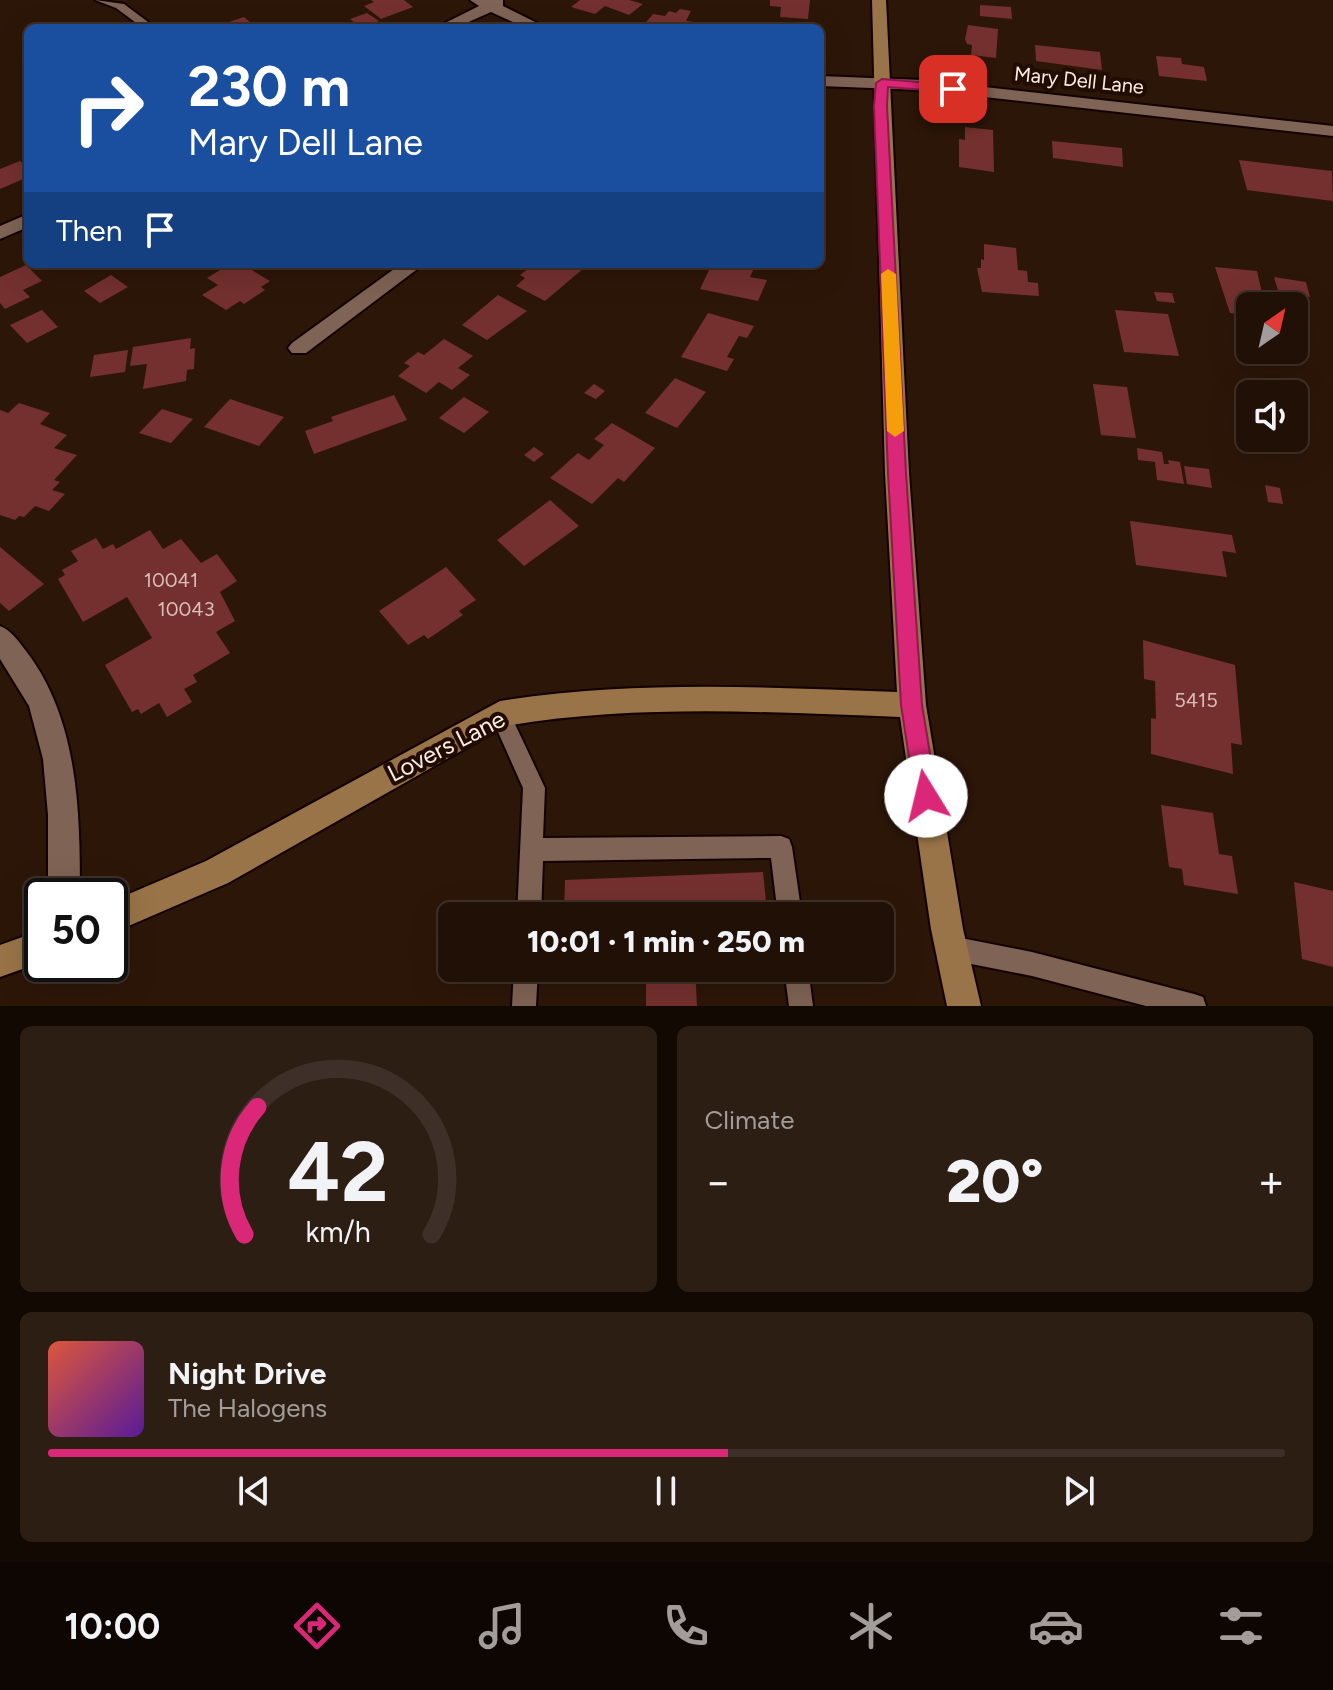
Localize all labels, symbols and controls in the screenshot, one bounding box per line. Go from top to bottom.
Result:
text: 230 m [188,53,350,120]
pin [919,55,987,123]
icon: right [56,56,160,160]
street label: Mary Dell Lane [1013,61,1145,99]
icon: arrive [931,67,975,111]
text: Mary Dell Lane [188,121,423,164]
icon: arrive [138,208,182,252]
text: Then [56,212,122,249]
north arrow [1236,292,1308,364]
map controls [1236,292,1308,452]
button: sound [1236,380,1308,452]
house number: 10041 [144,568,198,592]
house number: 10043 [157,597,215,621]
house number: 5415 [1174,688,1218,712]
street label: Lovers Lane [382,704,510,788]
position arrow [884,754,968,838]
speed limit sign: 50 [24,878,128,982]
text: 10:01 · 1 min · 250 m [527,923,805,960]
text: Climate [705,1104,794,1136]
text: 42 [288,1122,389,1222]
text: 20° [946,1145,1043,1217]
text: − [705,1155,732,1208]
text: + [1258,1155,1285,1208]
text: km/h [306,1215,371,1249]
text: Night Drive [168,1355,326,1392]
text: The Halogens [168,1392,327,1424]
icon: previous [232,1469,276,1513]
icon: pause [644,1469,688,1513]
icon: next [1057,1469,1101,1513]
icon: directions [289,1598,345,1654]
icon: music [474,1598,530,1654]
icon: phone [658,1598,714,1654]
icon: climate [843,1598,899,1654]
icon: car [1028,1598,1084,1654]
icon: filters [1213,1598,1269,1654]
text: 10:00 [64,1605,160,1648]

